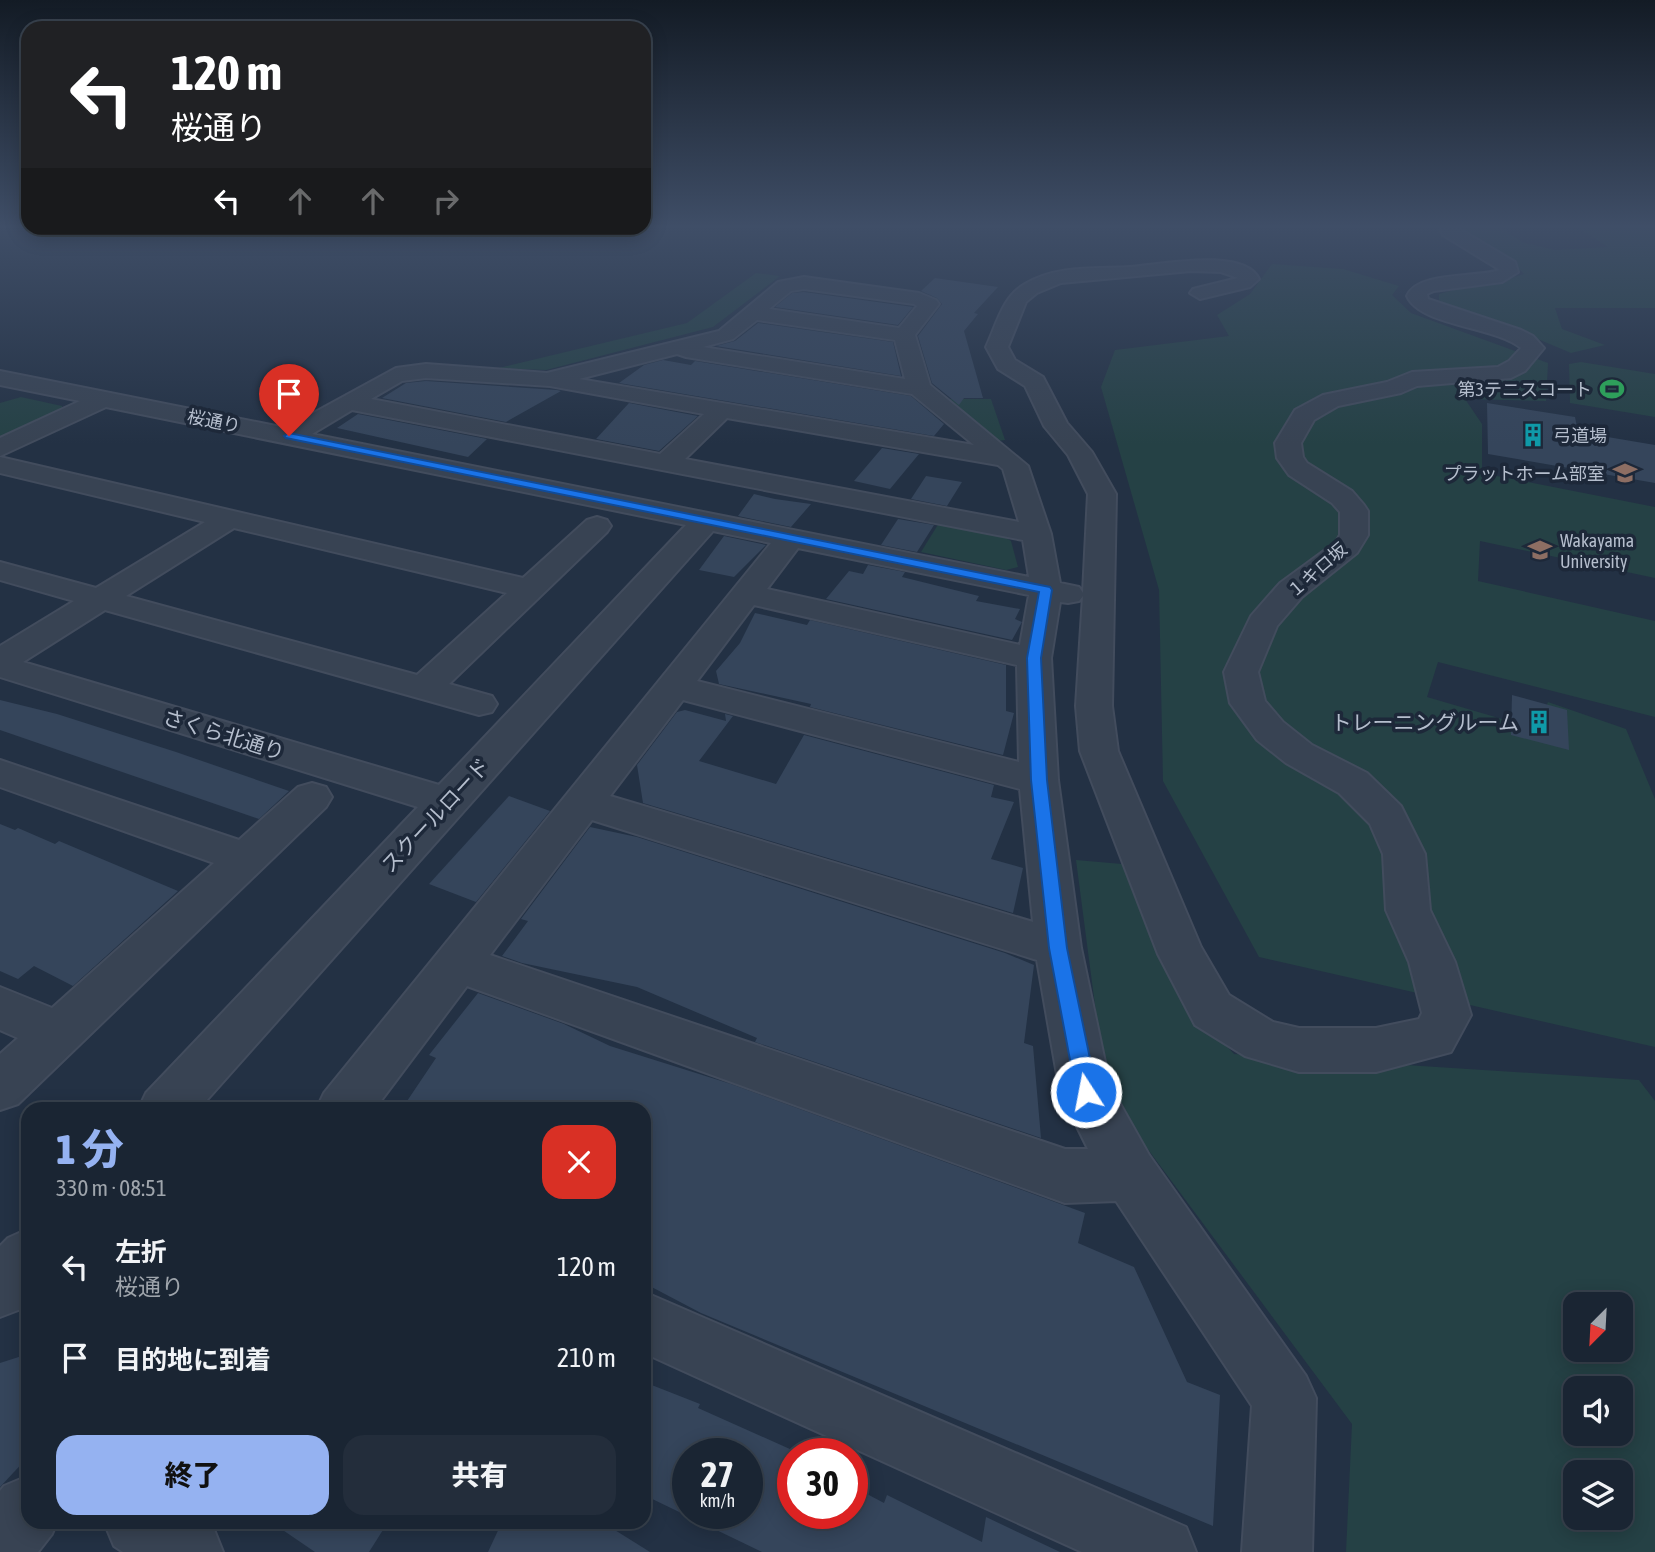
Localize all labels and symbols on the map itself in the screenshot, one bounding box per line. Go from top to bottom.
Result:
pin [259,364,319,436]
sports icon: 第3テニスコート [1598,375,1626,403]
place label: 第3テニスコート [1458,379,1592,400]
street label: 桜通り [185,406,243,436]
building icon: 弓道場 [1519,421,1547,449]
place label: 弓道場 [1553,425,1607,446]
school or university icon: プラットホーム部室 [1611,459,1639,487]
place label: プラットホーム部室 [1444,463,1605,484]
place label: Wakayama University [1560,530,1634,572]
school or university icon: Wakayama University [1526,536,1554,564]
street label: １キロ坂 [1283,538,1351,602]
street label: さくら北通り [160,704,288,764]
building icon: トレーニングルーム [1525,708,1553,736]
place label: トレーニングルーム [1331,710,1519,734]
street label: スクールロード [376,753,494,877]
position arrow [1049,1055,1123,1129]
north arrow [1563,1292,1633,1362]
speed limit sign: 30 [777,1438,868,1529]

